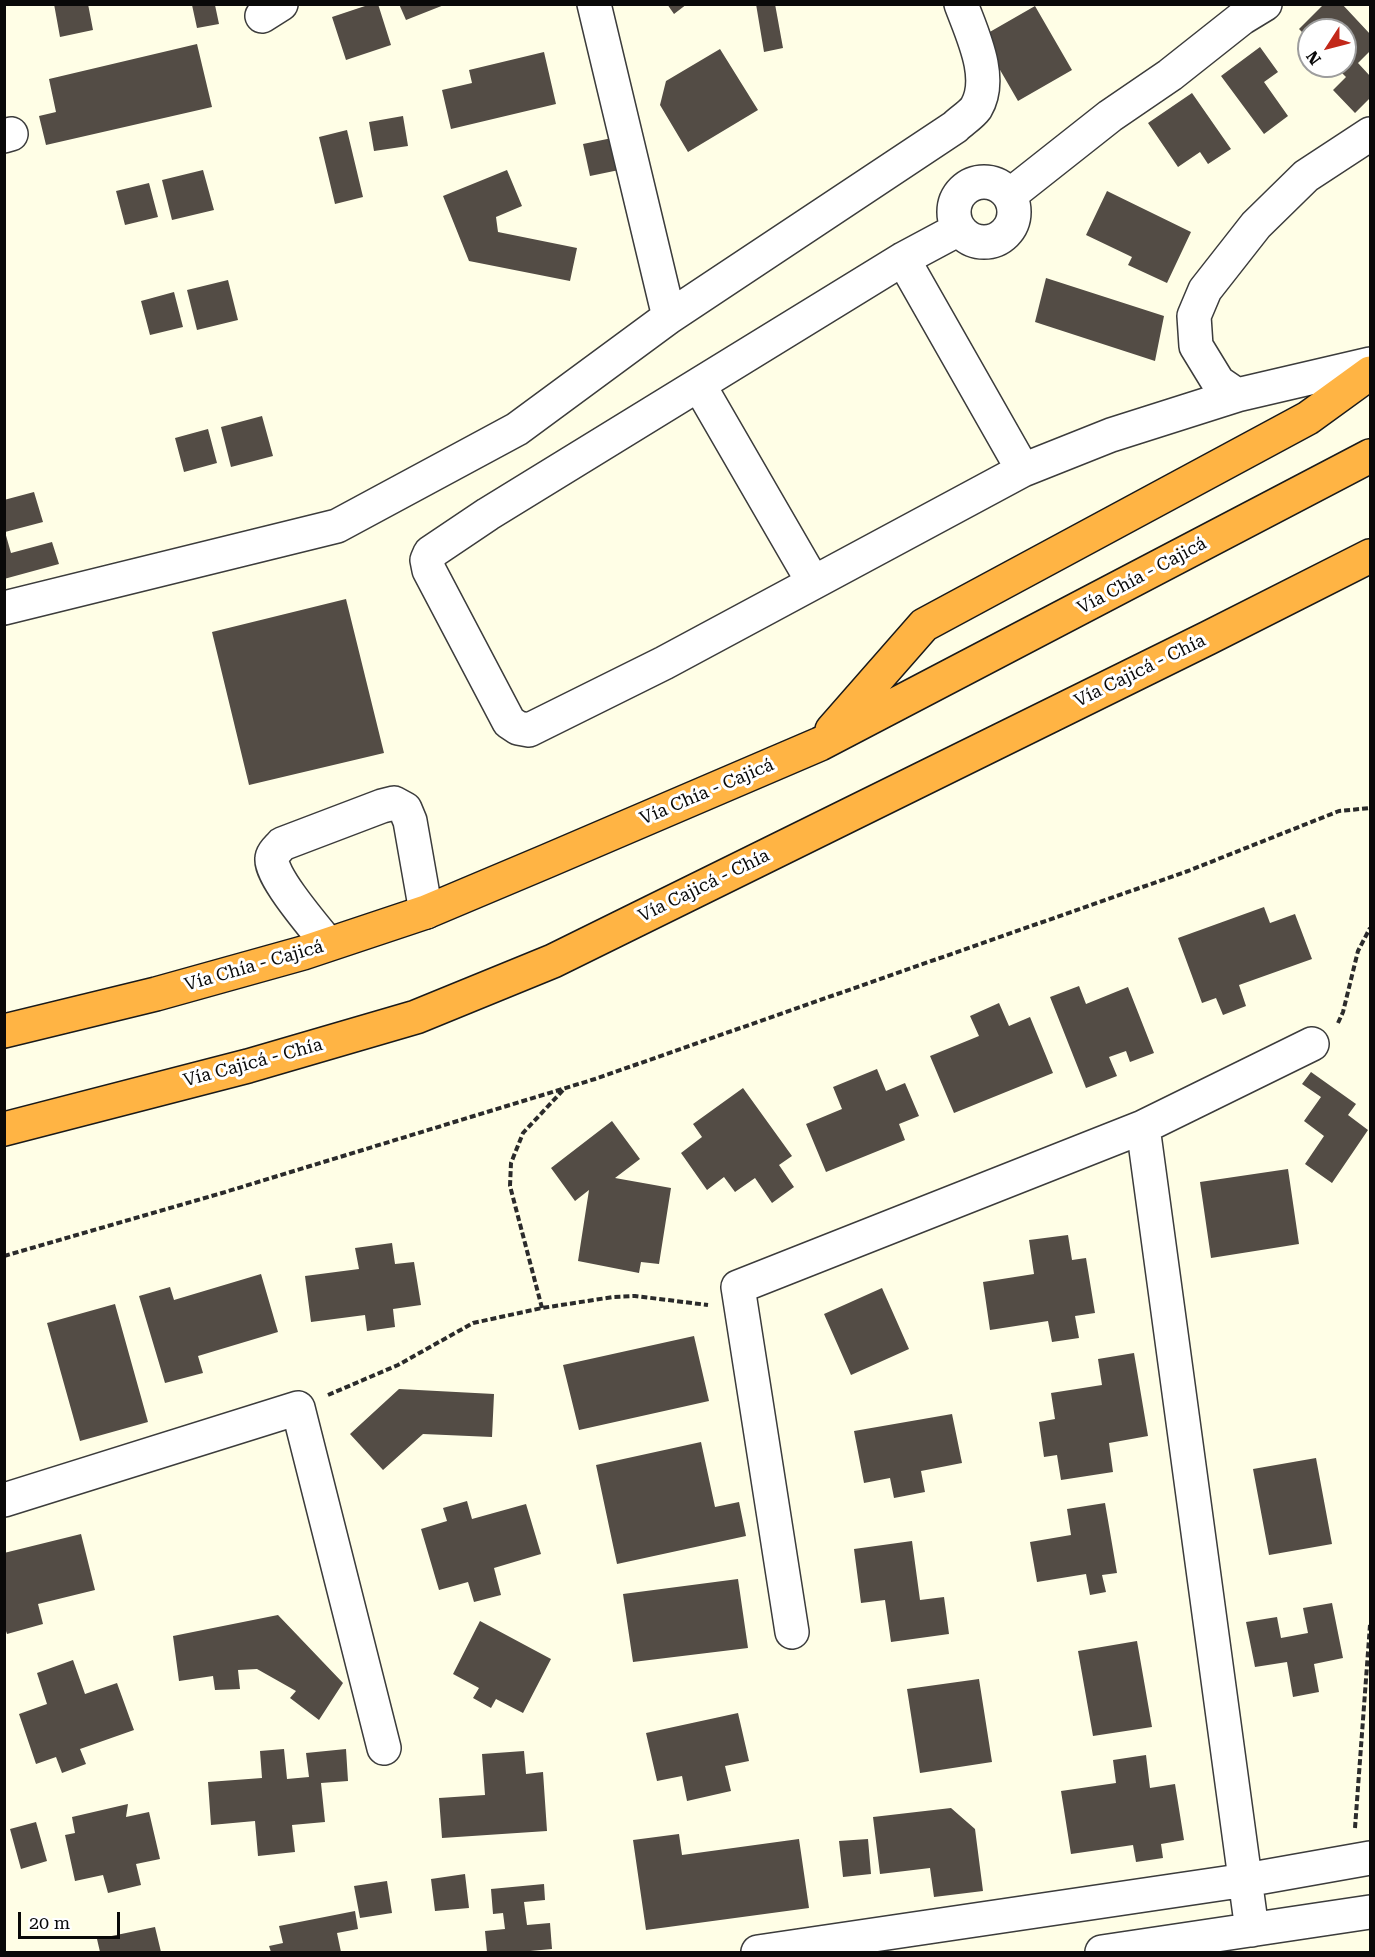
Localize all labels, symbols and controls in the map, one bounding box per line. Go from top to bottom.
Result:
north arrow [1297,18,1357,78]
text: N [1302,47,1325,68]
street label: Vía Chía - Cajicá [1074,533,1210,619]
street label: Vía Cajicá - Chía [1071,630,1209,712]
street label: Vía Chía - Cajicá [637,754,777,830]
street label: Vía Cajicá - Chía [635,845,773,927]
street label: Vía Chía - Cajicá [182,936,326,996]
street label: Vía Cajicá - Chía [181,1034,325,1092]
scale bar [21,1900,123,1938]
text: 20 m [29,1912,70,1933]

